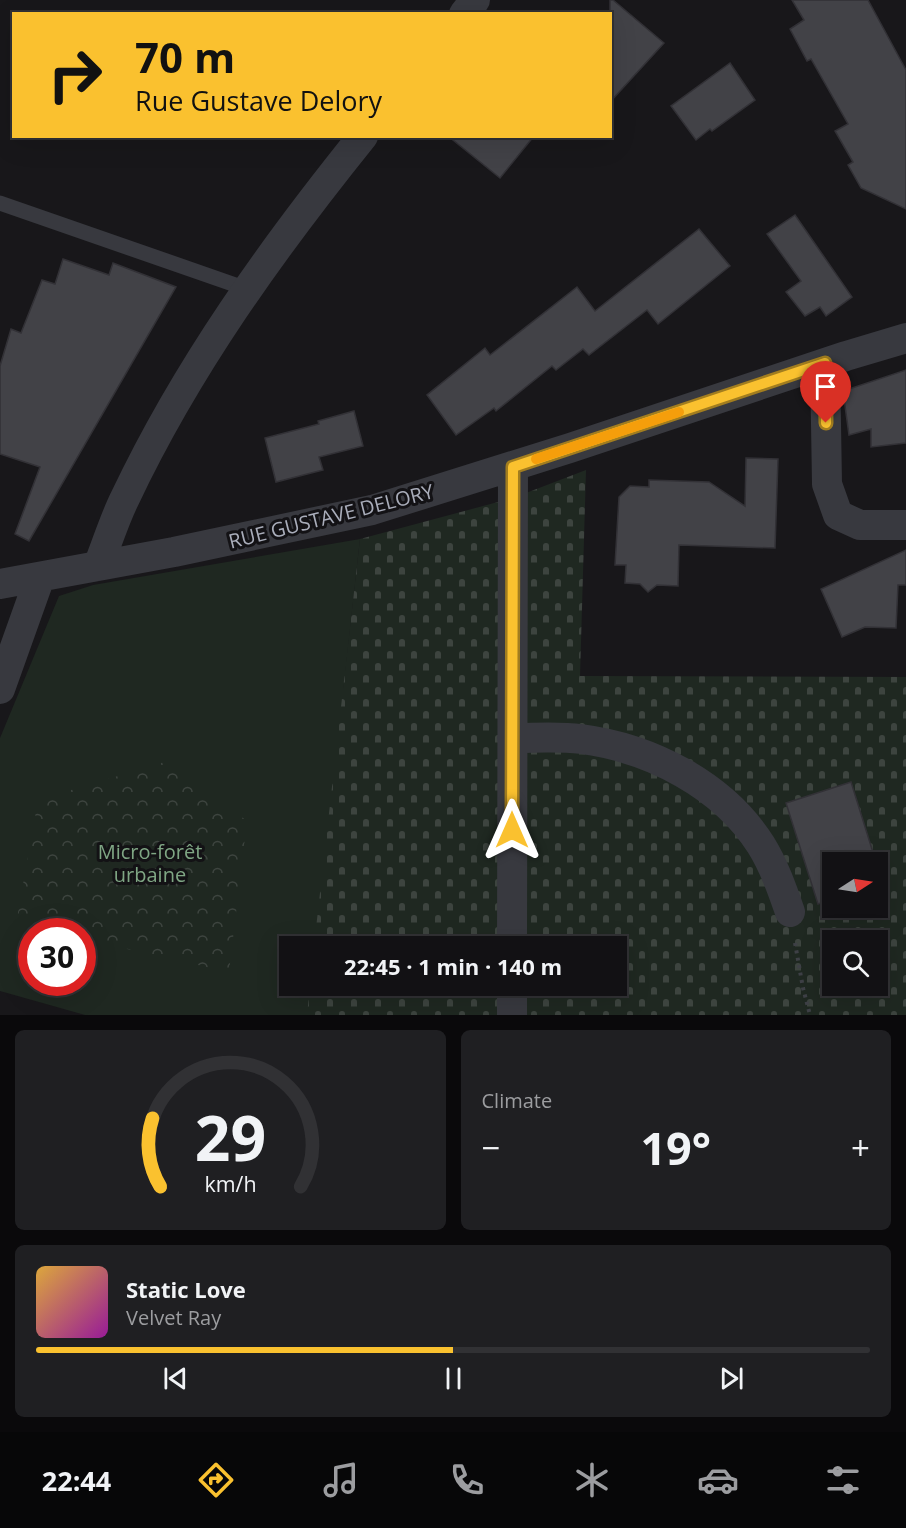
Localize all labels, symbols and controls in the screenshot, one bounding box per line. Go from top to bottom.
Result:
text: 70 m [135,28,235,85]
icon: right [36,36,114,114]
text: Rue Gustave Delory [135,82,382,119]
pin [800,361,851,423]
icon: arrive [809,370,842,403]
street label: RUE GUSTAVE DELORY [226,477,437,555]
position arrow [480,798,544,862]
park label: Micro-forêt urbaine [98,838,202,888]
north arrow [822,852,888,918]
map controls [822,852,888,996]
speed limit sign: 30 [18,918,96,996]
button: search [822,930,888,996]
text: 22:45 · 1 min · 140 m [344,951,562,981]
text: Climate [482,1087,552,1114]
text: 29 [195,1094,266,1179]
text: 19° [640,1117,711,1178]
text: − [482,1125,500,1170]
text: + [851,1125,870,1170]
text: km/h [204,1169,256,1198]
text: Static Love [126,1274,246,1304]
text: Velvet Ray [126,1304,221,1331]
icon: previous [159,1362,192,1395]
icon: pause [437,1362,470,1395]
icon: next [715,1362,748,1395]
icon: directions [195,1459,237,1501]
icon: music [320,1459,362,1501]
icon: phone [446,1459,488,1501]
icon: climate [571,1459,613,1501]
icon: car [697,1459,739,1501]
icon: filters [822,1459,864,1501]
text: 22:44 [42,1462,111,1499]

